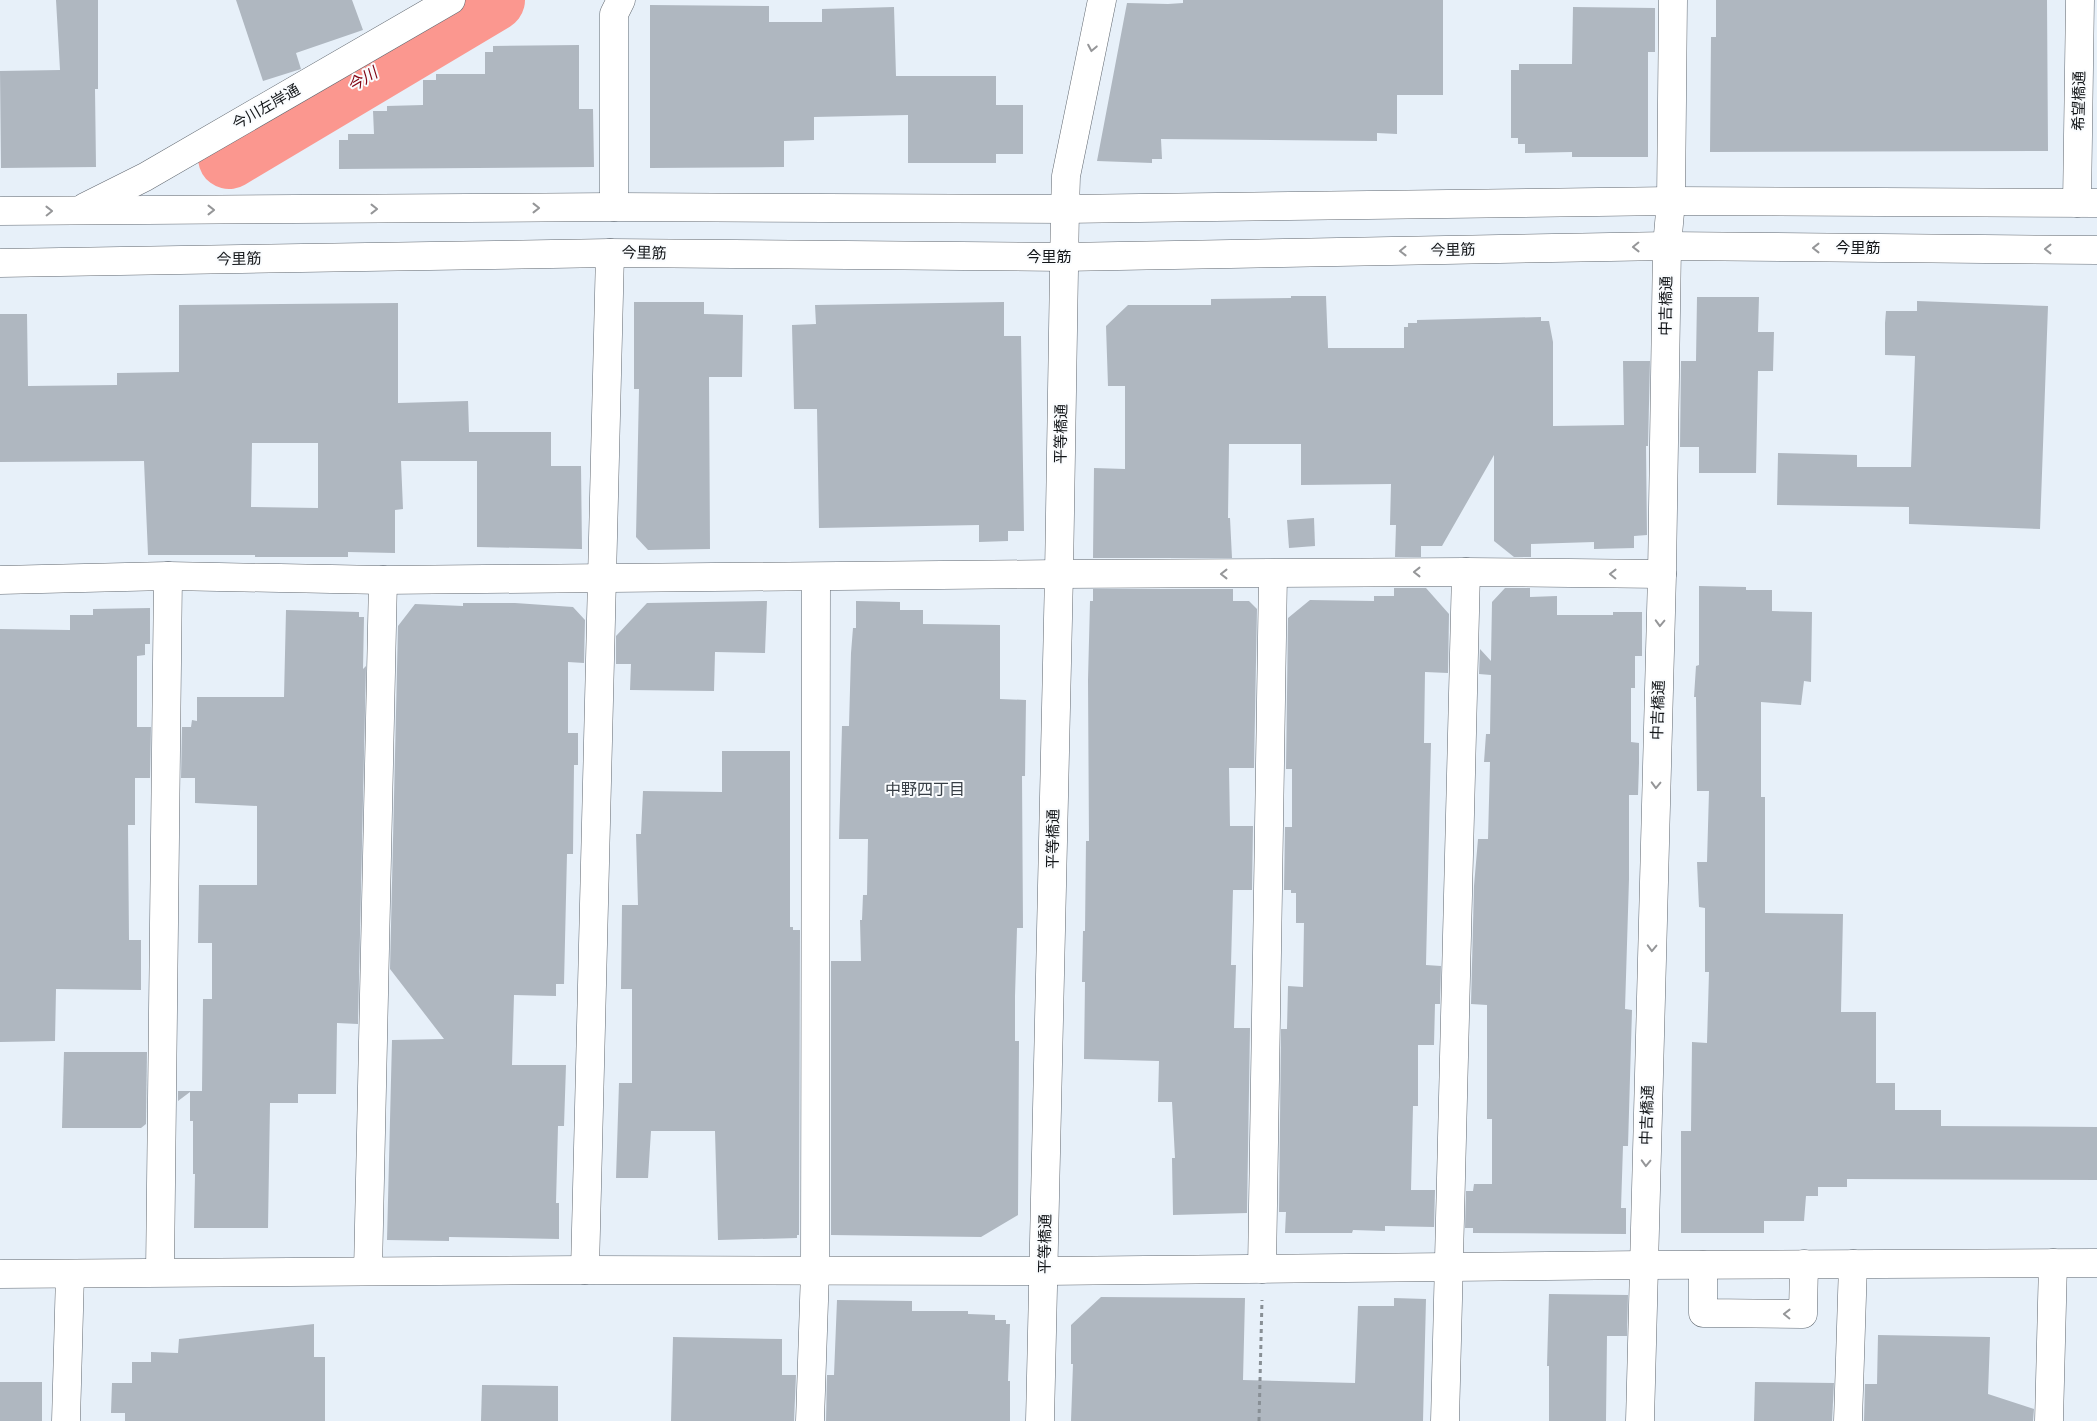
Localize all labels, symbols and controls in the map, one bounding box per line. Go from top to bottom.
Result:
one-way arrow [1088,43,1098,52]
water label: 今川 [343,61,382,95]
street label: 希望橋通 [2068,71,2088,131]
street label: 今川左岸通 [229,80,302,133]
one-way arrow [532,203,540,213]
one-way arrow [370,204,378,214]
one-way arrow [208,205,215,215]
one-way arrow [45,206,53,216]
street label: 今里筋 [1835,238,1881,256]
street label: 今里筋 [1430,240,1476,258]
one-way arrow [1632,242,1640,252]
one-way arrow [1812,242,1820,253]
street label: 今里筋 [621,243,667,261]
one-way arrow [2044,244,2052,254]
one-way arrow [1399,246,1407,256]
street label: 今里筋 [1026,247,1072,265]
street label: 今里筋 [216,249,262,267]
street label: 中吉橋通 [1655,276,1675,336]
street label: 平等橋通 [1050,404,1070,464]
one-way arrow [1413,567,1421,578]
one-way arrow [1609,568,1617,579]
one-way arrow [1220,569,1228,579]
one-way arrow [1655,619,1666,627]
street label: 中吉橋通 [1647,680,1667,740]
district label: 中野四丁目 [885,779,965,798]
one-way arrow [1651,782,1661,789]
street label: 平等橋通 [1042,809,1062,869]
one-way arrow [1646,944,1657,952]
street label: 中吉橋通 [1636,1085,1656,1145]
one-way arrow [1641,1159,1651,1167]
street label: 平等橋通 [1034,1214,1054,1274]
one-way arrow [1783,1309,1791,1319]

